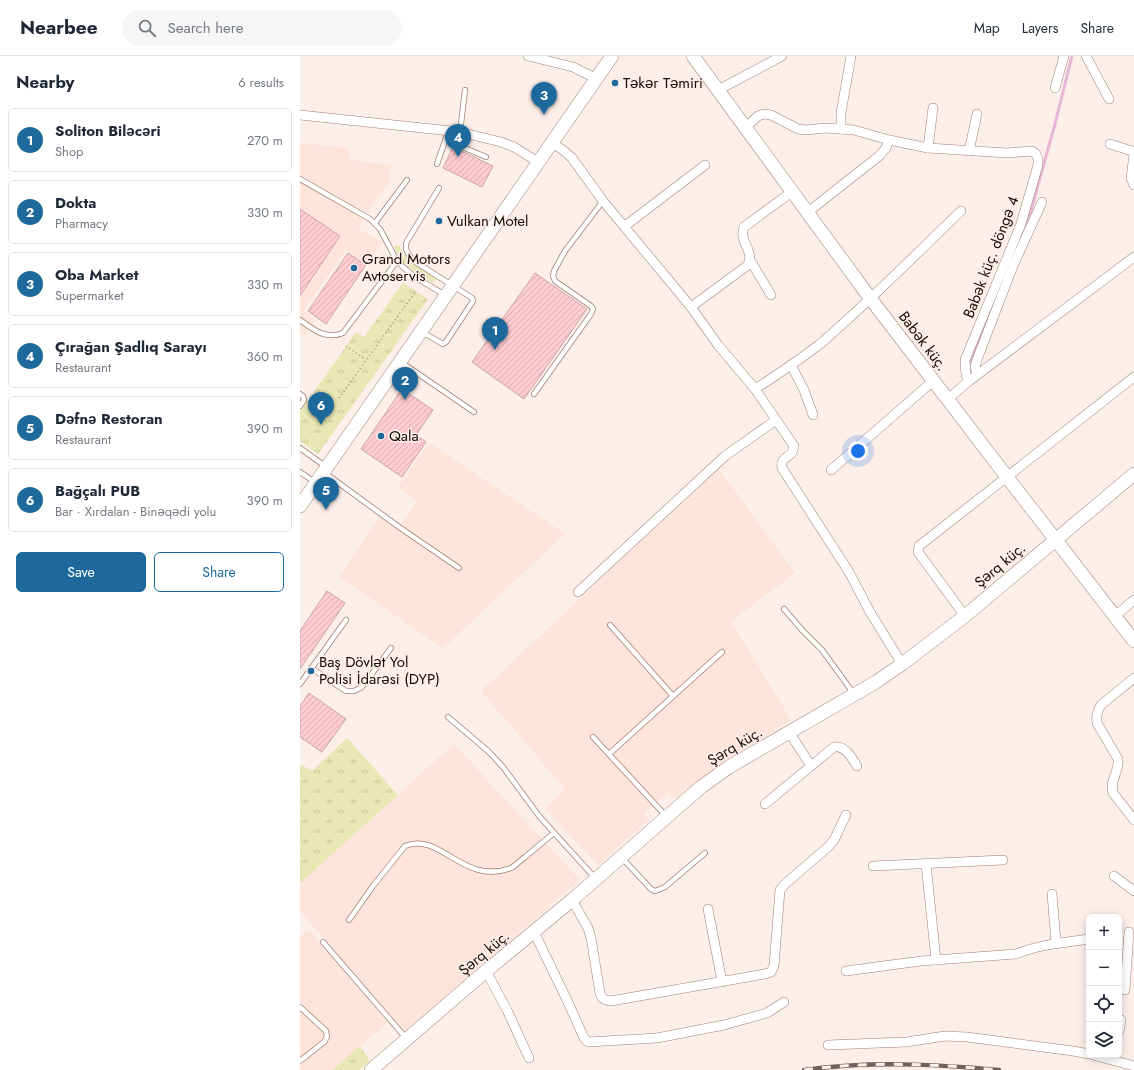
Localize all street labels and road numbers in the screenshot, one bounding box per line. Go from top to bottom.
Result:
street label: Babək küç. döngə 4 [958,193,1024,321]
street label: Babək küç. [893,307,953,375]
street label: Şərq küç. [970,537,1030,593]
street label: Şərq küç. [703,721,767,771]
street label: Şərq küç. [454,925,514,981]

